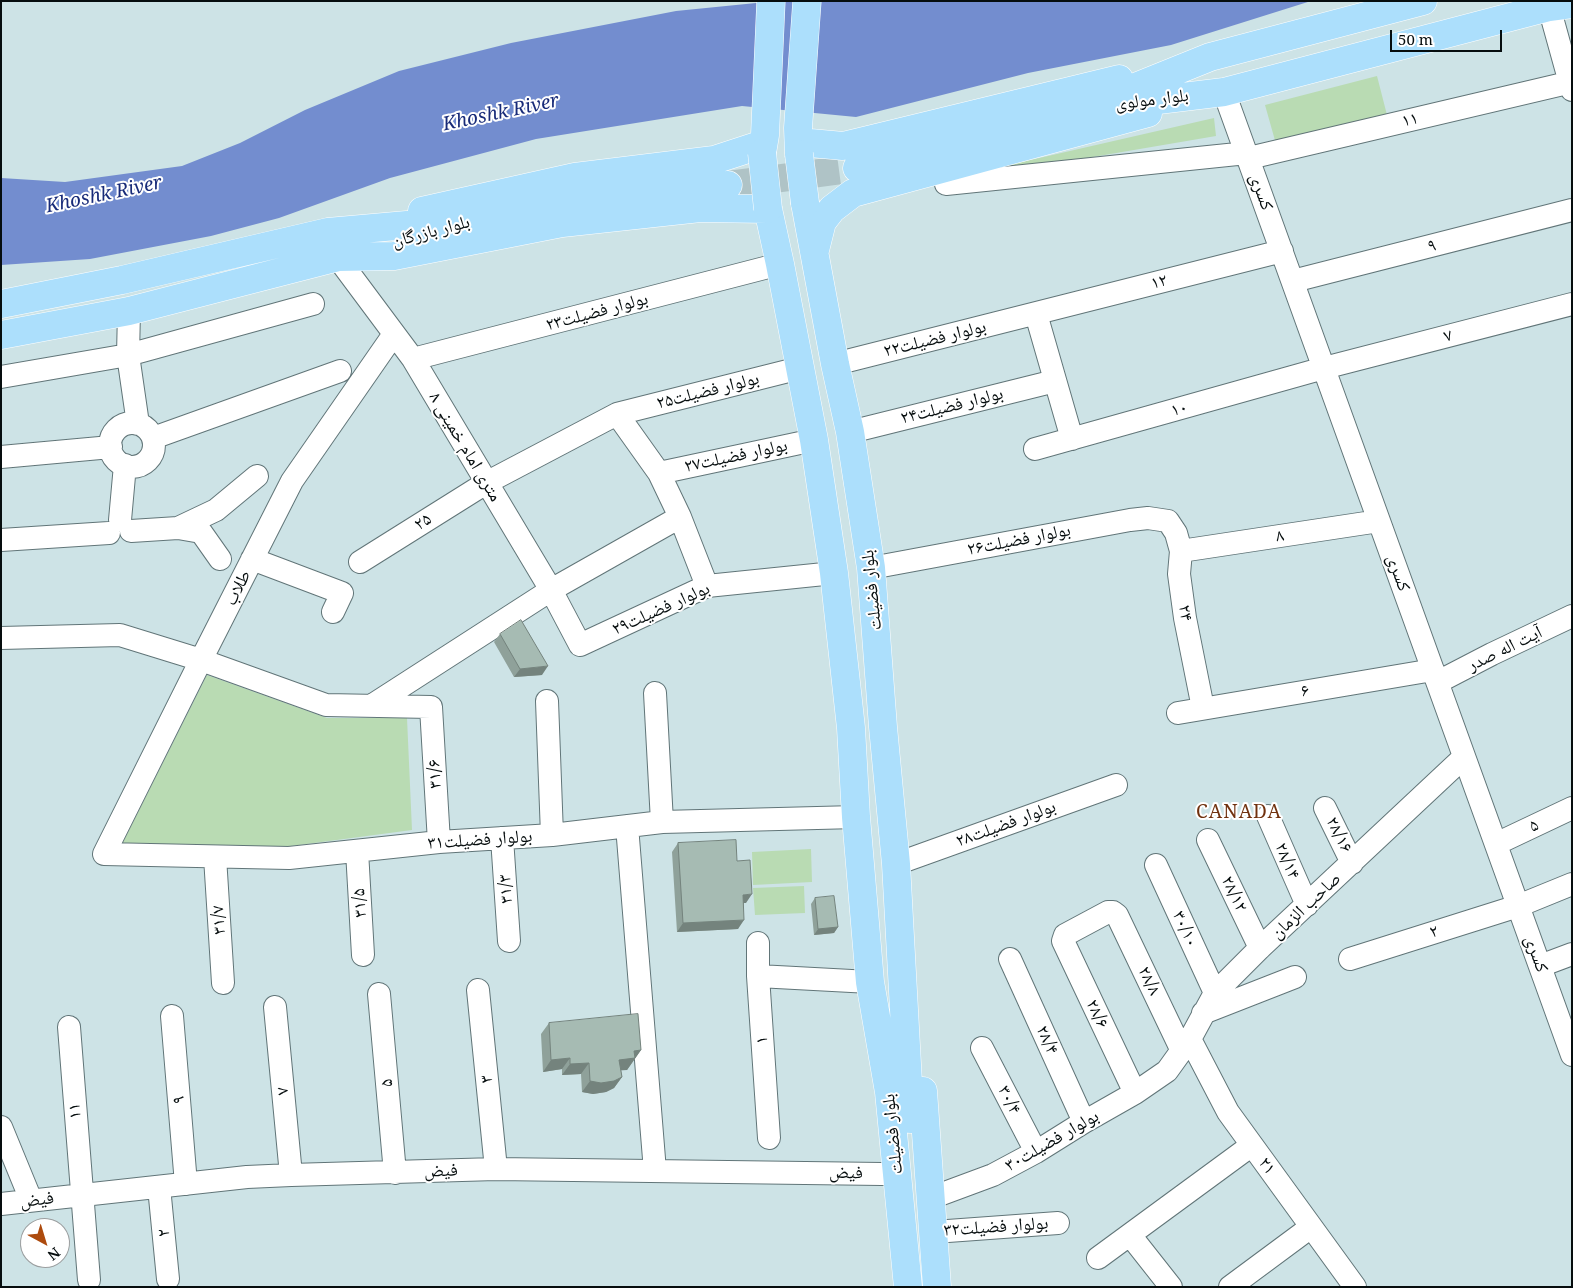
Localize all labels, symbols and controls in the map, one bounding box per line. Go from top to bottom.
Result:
scale bar [1393,20,1506,52]
text: 50 m [1398,29,1433,49]
street label: بلوار مولوی [1114,85,1190,115]
water label: Khoshk River [441,90,561,136]
street label: ۱۱ [1400,108,1420,132]
street label: کسری [1244,171,1278,213]
water label: Khoshk River [44,172,164,218]
street label: بلوار بازرگان [390,211,472,253]
street label: ۹ [1425,235,1439,257]
street label: ۱۲ [1149,270,1169,294]
street label: بولوار فضیلت۲۳ [544,288,650,336]
street label: بولوار فضیلت۲۲ [882,316,988,362]
street label: ۷ [1441,325,1455,347]
street label: بولوار فضیلت۲۵ [655,368,761,414]
street label: بولوار فضیلت۲۴ [899,383,1005,429]
street label: ۸ متری امام خمینی [424,388,506,506]
street label: ۱۰ [1168,396,1190,422]
street label: بولوار فضیلت۲۷ [682,435,790,477]
street label: ۲۵ [410,509,436,535]
street label: بولوار فضیلت۲۶ [965,519,1073,561]
street label: ۸ [1274,525,1286,547]
street label: بلوار فضیلت [857,549,887,631]
street label: کسری [1381,552,1415,594]
street label: طلاب [220,567,256,609]
street label: بولوار فضیلت۲۹ [609,578,713,640]
street label: ۲۴ [1173,603,1197,623]
street label: آیت اله صدر [1464,622,1546,676]
street label: ۶ [1299,680,1311,702]
street label: ۳۱/۶ [423,759,447,789]
street label: بولوار فضیلت۲۸ [953,796,1059,852]
district label: CANADA [1195,802,1283,824]
street label: ۲۸/۱۶ [1321,813,1357,857]
street label: ۵ [1526,815,1542,837]
street label: بولوار فضیلت۳۱ [427,826,533,854]
street label: ۲۸/۱۴ [1270,840,1304,882]
street label: صاحب الزمان [1266,868,1346,944]
street label: ۲۸/۱۲ [1216,872,1252,916]
street label: ۳۱/۳ [494,874,518,904]
street label: ۳۱/۵ [348,888,372,918]
street label: ۳۱/۷ [207,905,231,935]
street label: ۳۰/۱۰ [1167,907,1203,951]
street label: ۲ [1427,920,1441,944]
street label: کسری [1519,933,1553,975]
street label: ۲۸/۸ [1133,963,1165,999]
street label: ۲۸/۶ [1081,996,1113,1032]
street label: ۲۸/۴ [1031,1022,1063,1058]
street label: ۱ [751,1035,773,1045]
street label: ۳ [476,1074,498,1084]
street label: ۵ [376,1078,398,1088]
street label: ۳۰/۴ [993,1082,1025,1118]
street label: ۷ [272,1086,294,1096]
street label: بلوار فضیلت [878,1093,908,1175]
street label: ۹ [168,1095,190,1105]
street label: ۱۱ [64,1102,86,1120]
street label: بولوار فضیلت۳۰ [1001,1105,1103,1177]
street label: ۲۱ [1254,1153,1280,1179]
street label: فیض [424,1160,458,1182]
street label: فیض [829,1162,863,1184]
street label: فیض [19,1187,55,1213]
street label: بولوار فضیلت۳۲ [943,1213,1049,1241]
north arrow [20,1218,70,1268]
street label: ۲ [153,1228,175,1238]
text: N [44,1243,64,1265]

